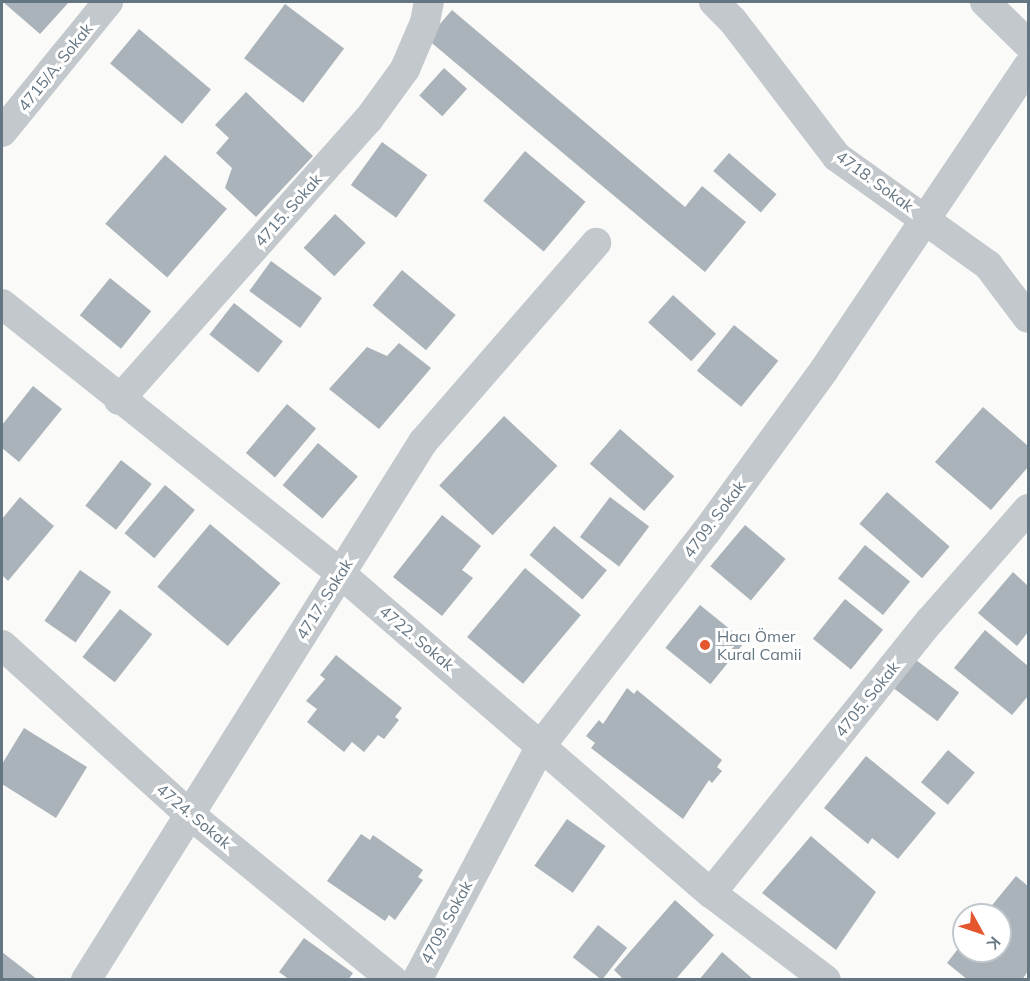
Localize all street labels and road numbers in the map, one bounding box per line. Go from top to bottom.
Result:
street label: 4715/A. Sokak [14,19,96,115]
street label: 4718. Sokak [832,146,918,216]
street label: 4715. Sokak [250,170,326,250]
street label: 4709. Sokak [679,477,749,561]
street label: 4717. Sokak [292,555,356,643]
street label: 4722. Sokak [376,601,458,675]
street label: 4705. Sokak [831,657,903,741]
street label: 4724. Sokak [153,779,235,853]
street label: 4709. Sokak [416,877,476,967]

